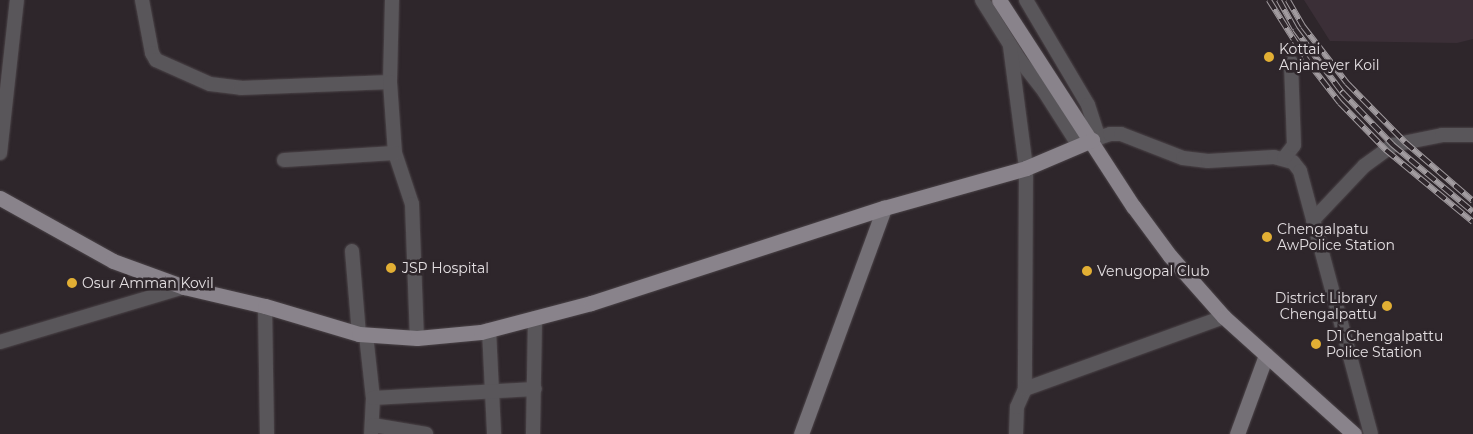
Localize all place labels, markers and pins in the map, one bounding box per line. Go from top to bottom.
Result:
place label: Kottai Anjaneyer Koil [1279,41,1379,74]
marker: Kottai Anjaneyer Koil [1263,51,1275,63]
place label: Chengalpatu AwPolice Station [1277,221,1395,253]
marker: Chengalpatu AwPolice Station [1261,231,1273,243]
place label: JSP Hospital [402,260,489,276]
marker: JSP Hospital [384,261,398,275]
place label: Venugopal Club [1097,263,1209,279]
marker: Venugopal Club [1081,265,1093,277]
place label: Osur Amman Kovil [82,275,214,291]
marker: Osur Amman Kovil [66,277,78,289]
place label: District Library Chengalpattu [1275,290,1377,322]
marker: District Library Chengalpattu [1381,300,1393,312]
place label: D1 Chengalpattu Police Station [1326,328,1443,361]
marker: D1 Chengalpattu Police Station [1310,338,1322,350]

